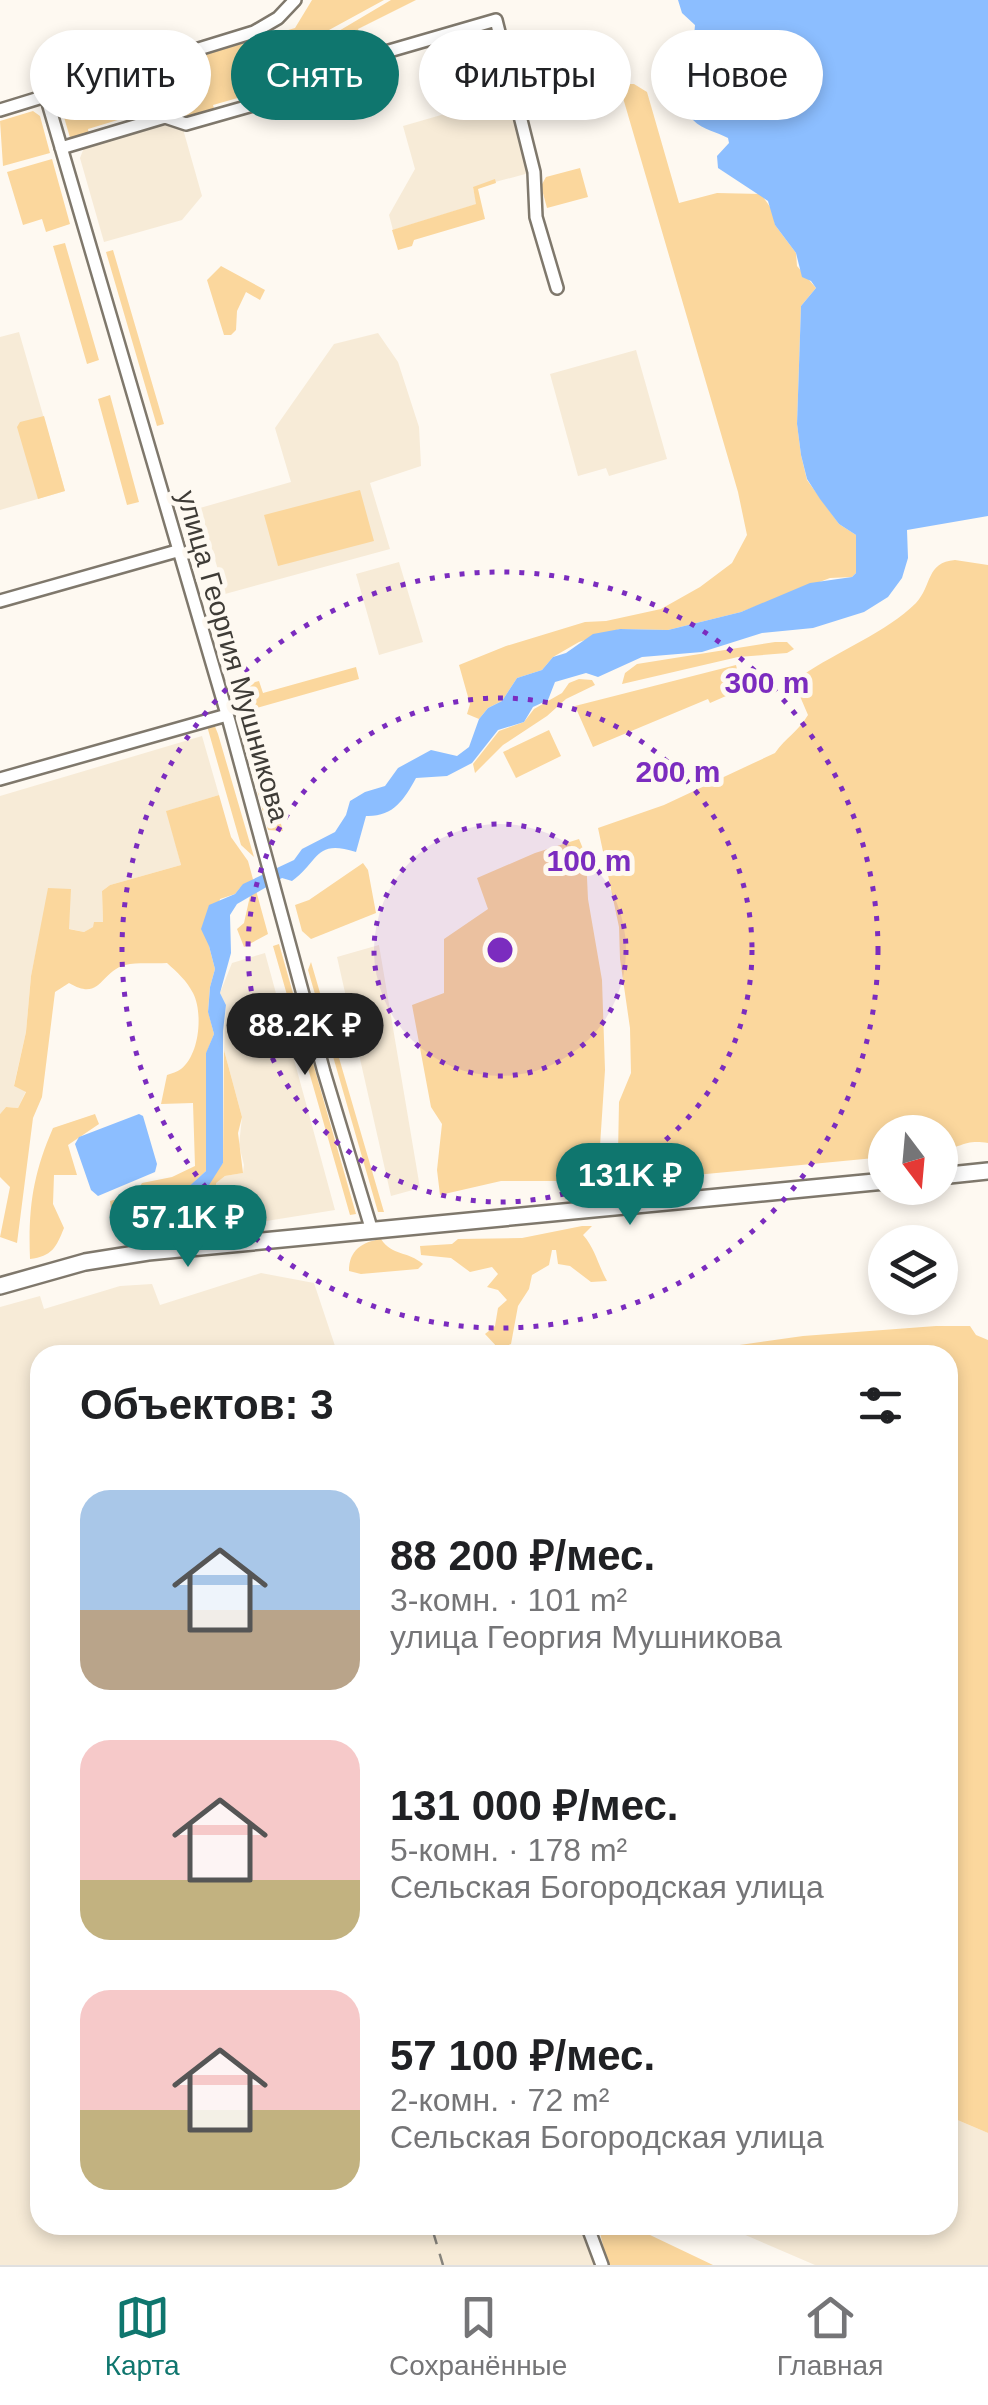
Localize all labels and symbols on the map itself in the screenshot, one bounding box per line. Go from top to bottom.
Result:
street label: улица Георгия Мушникова [171,487,295,826]
text: 300 m [724,666,810,699]
text: 200 m [635,755,721,788]
text: 100 m [546,844,632,877]
centre of rings [482,932,518,968]
pin: 88.2K ₽ [213,993,397,1078]
north arrow [868,1115,958,1205]
pin: 131K ₽ [549,1143,711,1228]
pin: 57.1K ₽ [96,1185,280,1270]

